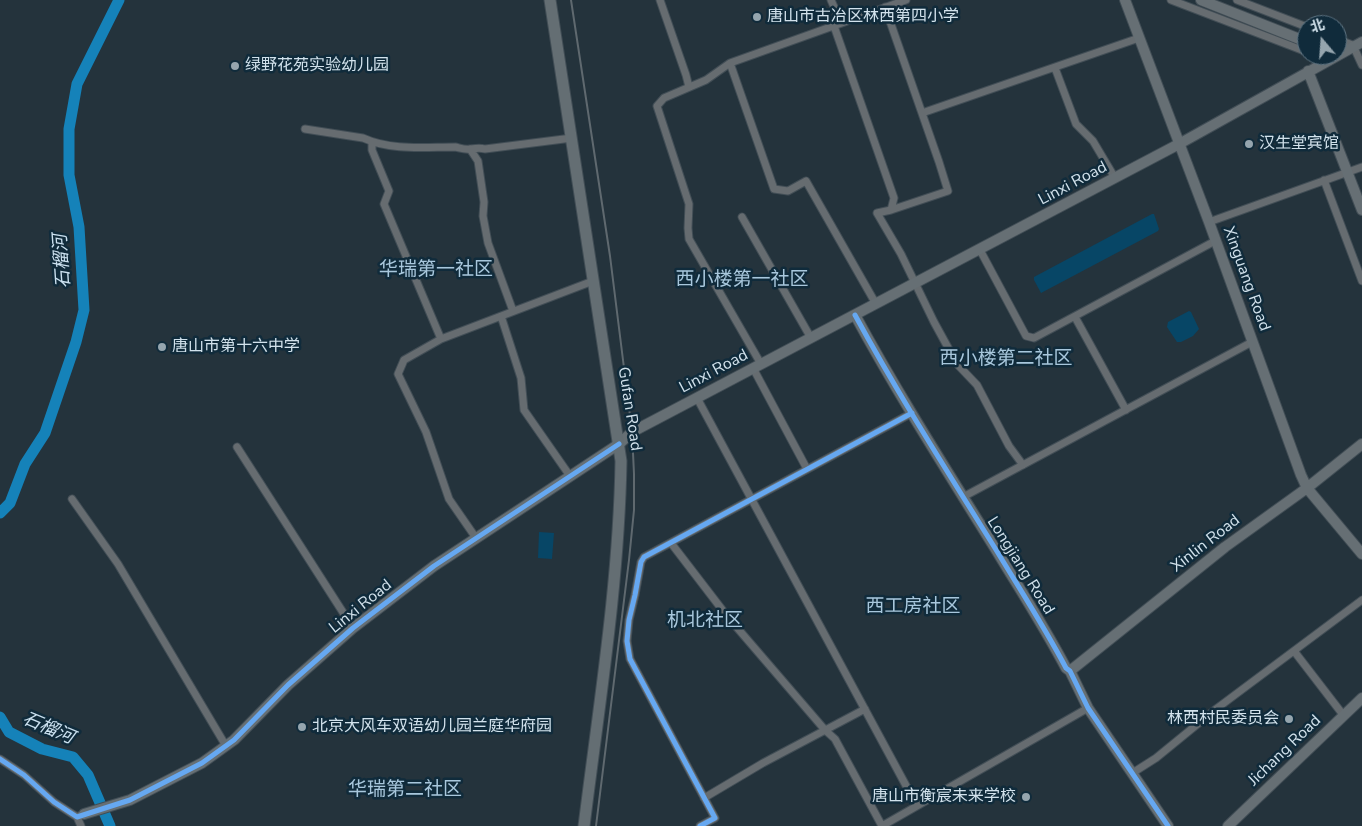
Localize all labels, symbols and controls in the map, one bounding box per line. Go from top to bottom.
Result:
place label: 唐山市古冶区林西第四小学 [767,7,959,27]
marker: 唐山市古冶区林西第四小学 [751,11,763,23]
north arrow [1297,15,1347,65]
text: 北 [1308,15,1327,37]
place label: 绿野花苑实验幼儿园 [245,56,389,76]
marker: 绿野花苑实验幼儿园 [229,60,241,72]
place label: 汉生堂宾馆 [1259,134,1339,154]
marker: 汉生堂宾馆 [1243,138,1255,150]
street label: Linxi Road [1035,158,1111,210]
street label: Xinguang Road [1218,224,1274,334]
water label: 石榴河 [50,233,76,289]
district label: 华瑞第一社区 [379,259,493,281]
district label: 西小楼第一社区 [676,269,808,291]
place label: 唐山市第十六中学 [172,337,300,357]
marker: 唐山市第十六中学 [156,341,168,353]
street label: Linxi Road [676,346,752,398]
district label: 西小楼第二社区 [940,348,1072,370]
street label: Gufan Road [613,366,645,452]
street label: Xinlin Road [1168,511,1244,577]
street label: Longjiang Road [982,514,1058,618]
street label: Linxi Road [326,576,396,638]
district label: 西工房社区 [866,596,960,618]
district label: 机北社区 [667,610,743,632]
water label: 石榴河 [19,709,77,749]
place label: 林西村民委员会 [1167,709,1279,729]
street label: Jichang Road [1245,712,1325,790]
marker: 林西村民委员会 [1283,713,1295,725]
place label: 北京大风车双语幼儿园兰庭华府园 [312,717,552,737]
marker: 北京大风车双语幼儿园兰庭华府园 [296,721,308,733]
district label: 华瑞第二社区 [348,779,462,801]
place label: 唐山市衡宸未来学校 [872,787,1016,807]
marker: 唐山市衡宸未来学校 [1020,791,1032,803]

